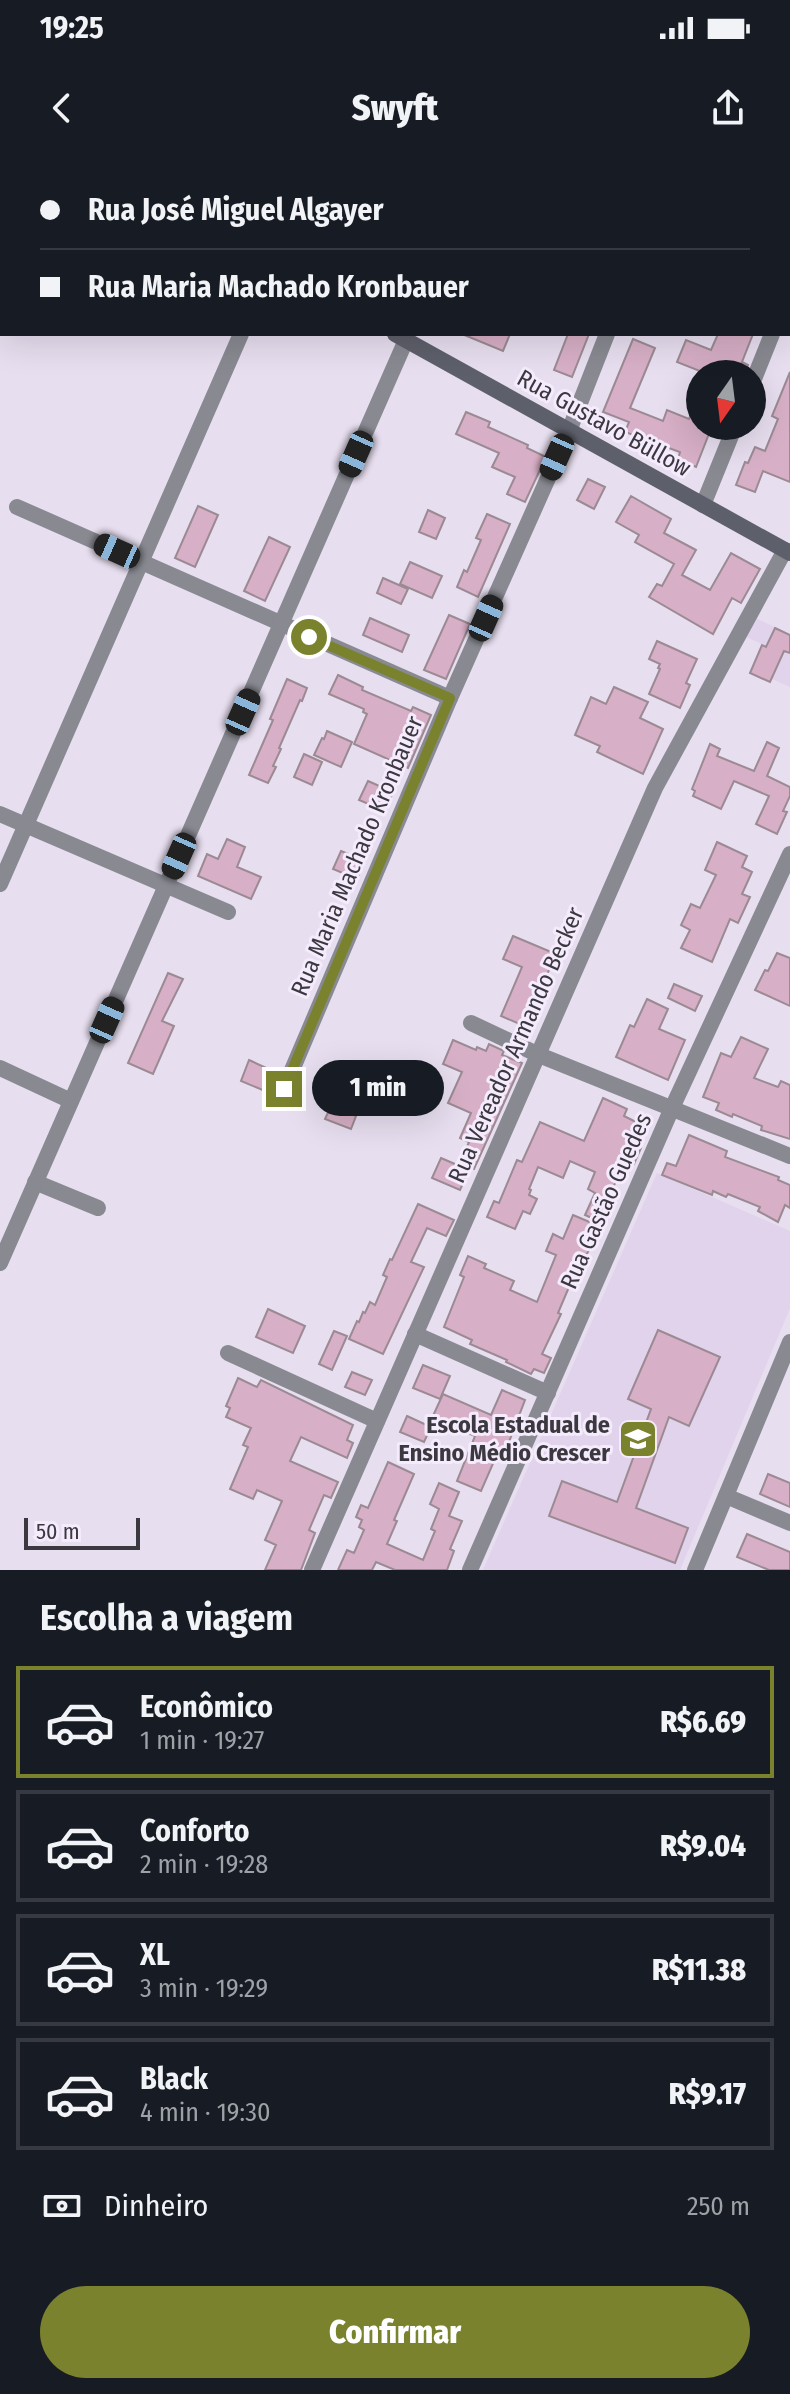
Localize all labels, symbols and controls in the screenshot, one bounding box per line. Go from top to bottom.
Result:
text: 19:25 [40,10,104,46]
icon: back [40,86,84,130]
text: Swyft [352,86,438,130]
icon: share [706,86,750,130]
text: Rua José Miguel Algayer [88,192,383,228]
text: Rua Maria Machado Kronbauer [88,269,469,305]
north arrow [686,360,766,440]
map controls [686,360,766,440]
street label: Rua Gustavo Büllow [512,364,696,482]
car [335,427,377,481]
car [536,430,578,484]
car [90,530,144,572]
car [465,591,507,645]
route start [291,619,327,655]
car [222,685,264,739]
street label: Rua Maria Machado Kronbauer [285,711,429,1000]
car [158,829,200,883]
street label: Rua Vereador Armando Becker [442,902,590,1187]
car [86,993,128,1047]
callout: 1 min [312,1061,444,1117]
route end [266,1071,302,1107]
text: 1 min [350,1072,406,1103]
street label: Rua Gastão Guedes [555,1109,657,1293]
place label: Escola Estadual de Ensino Médio Crescer [399,1411,610,1467]
school or university icon: Escola Estadual de Ensino Médio Crescer [617,1418,659,1460]
scale bar [24,1514,140,1550]
text: 50 m [36,1518,80,1545]
text: Escolha a viagem [40,1596,293,1640]
icon: car [44,1686,116,1758]
text: Econômico [140,1689,273,1725]
text: R$6.69 [660,1704,746,1740]
text: 1 min · 19:27 [140,1725,264,1756]
icon: car [44,1810,116,1882]
text: Conforto [140,1813,249,1849]
text: R$9.04 [660,1828,746,1864]
text: 2 min · 19:28 [140,1849,268,1880]
icon: car [44,1934,116,2006]
text: XL [140,1937,170,1973]
text: R$11.38 [652,1952,746,1988]
text: 3 min · 19:29 [140,1973,268,2004]
icon: car [44,2058,116,2130]
text: Black [140,2061,208,2097]
text: R$9.17 [669,2076,746,2112]
text: 4 min · 19:30 [140,2097,270,2128]
icon: cash [40,2184,84,2228]
text: Dinheiro [104,2188,208,2224]
text: 250 m [687,2191,750,2222]
button: Confirmar [40,2286,750,2378]

